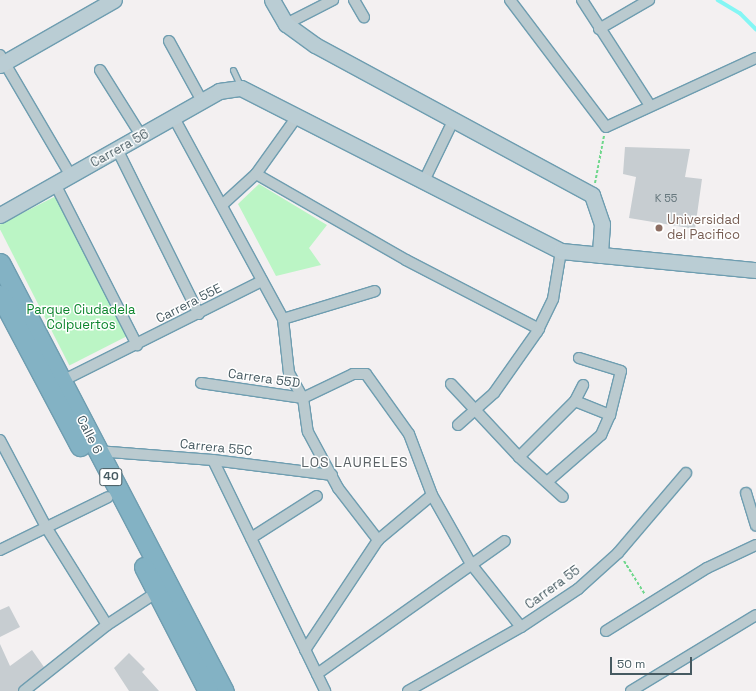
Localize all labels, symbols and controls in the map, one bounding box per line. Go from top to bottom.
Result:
street label: Carrera 56 [88,127,152,171]
house number: K 55 [655,191,677,205]
place label: Universidad del Pacifico [667,213,740,244]
marker: Universidad del Pacifico [654,223,664,233]
street label: Carrera 55E [154,281,224,327]
park label: Parque Ciudadela Colpuertos [26,303,136,334]
street label: Carrera 55D [227,366,301,392]
street label: Calle 6 [73,413,105,457]
street label: Carrera 55C [179,436,253,460]
district label: LOS LAURELES [301,454,409,470]
road number: 40 [99,467,123,487]
street label: Carrera 55 [522,563,584,613]
scale bar [612,649,694,675]
text: 50 m [617,656,645,672]

